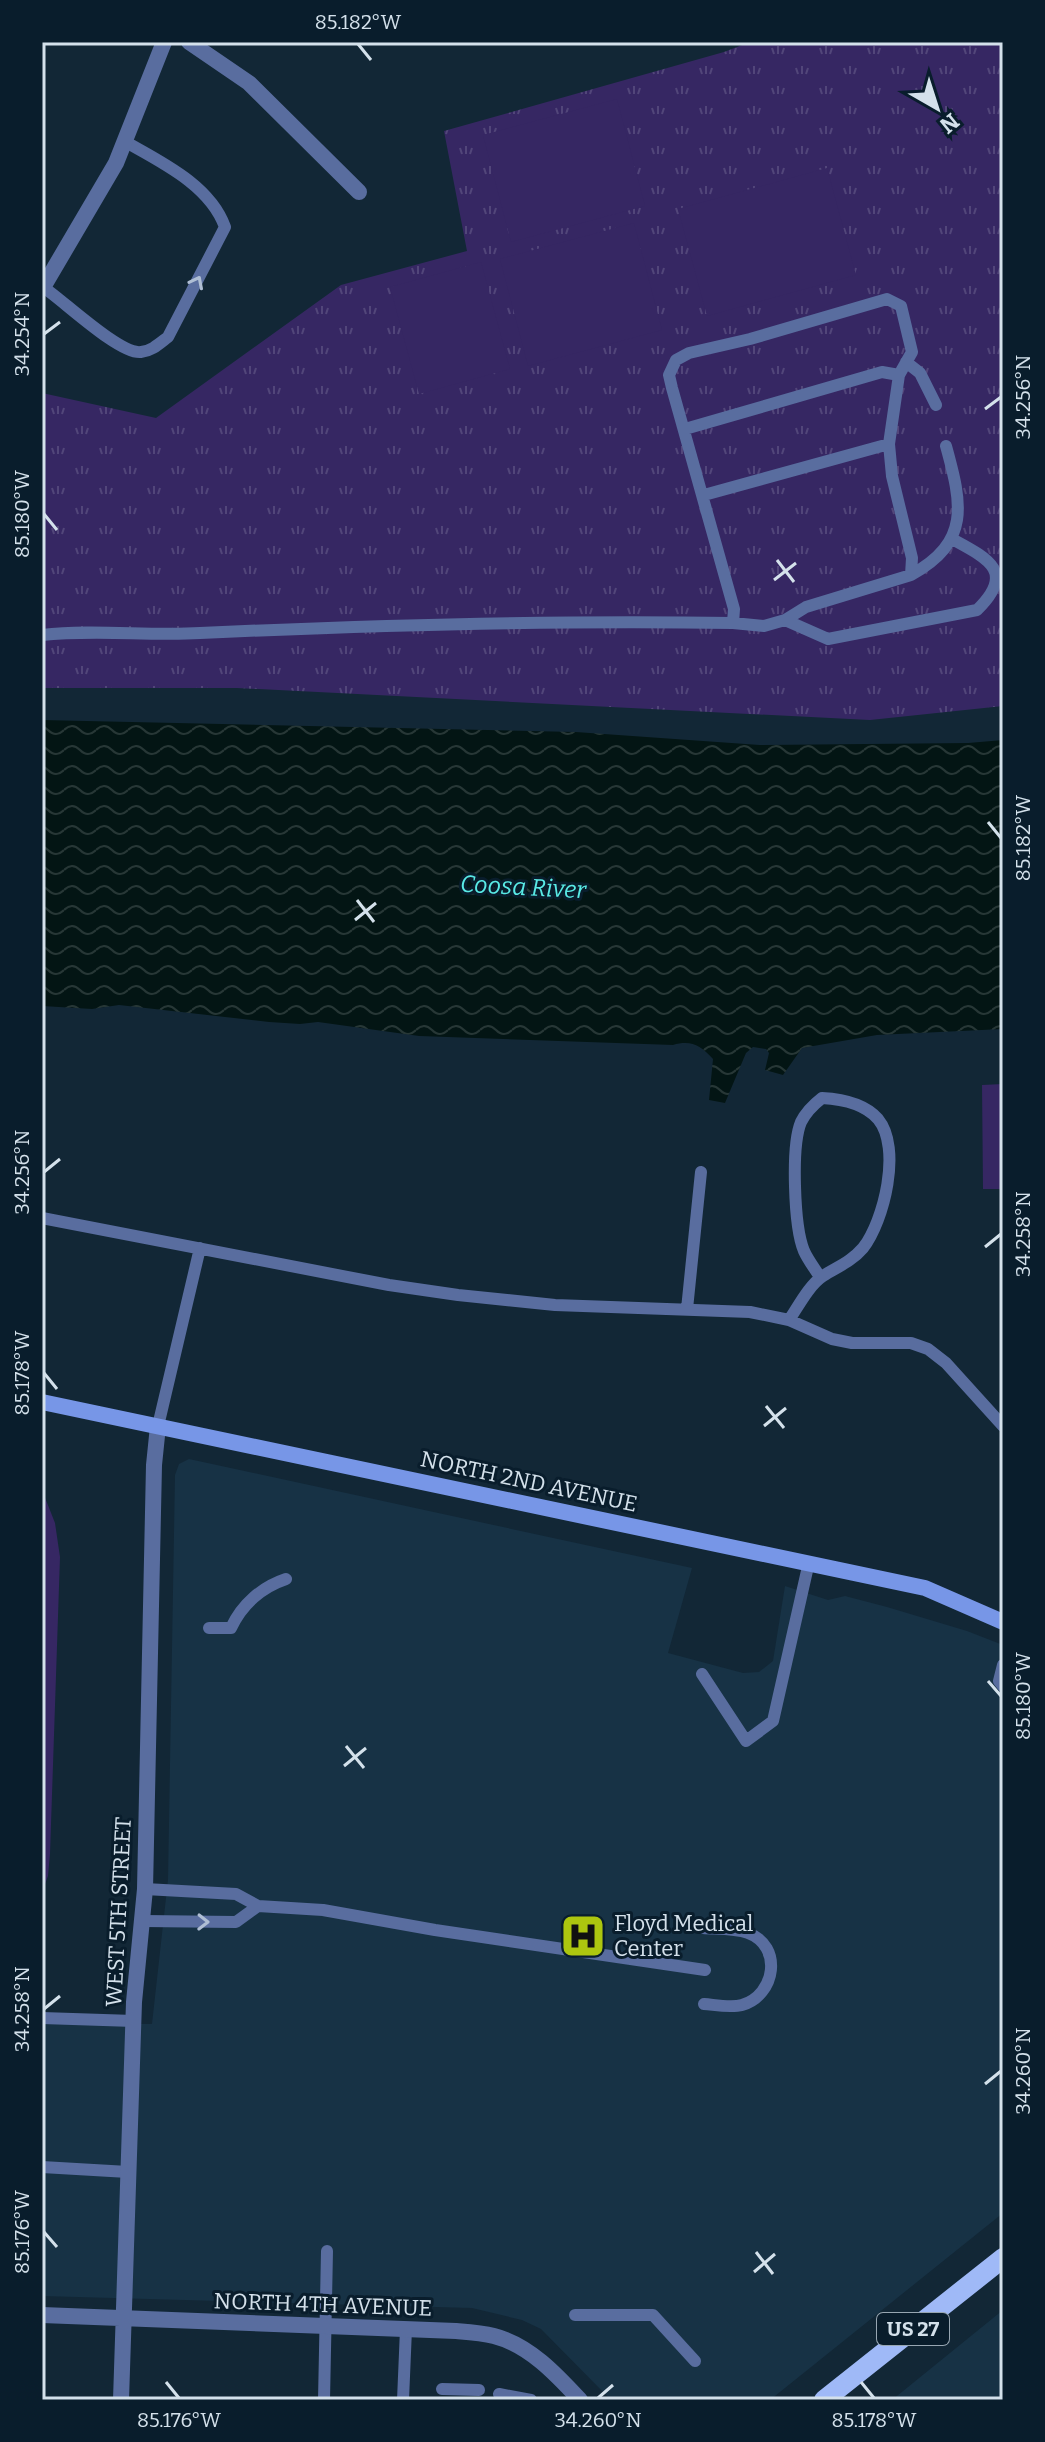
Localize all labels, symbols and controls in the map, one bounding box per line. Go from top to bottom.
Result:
text: 85.182°W [315,10,402,34]
north arrow [897,68,977,148]
text: N [934,107,964,139]
one-way arrow [187,276,202,290]
text: 34.254°N [10,292,34,376]
text: 34.256°N [1011,354,1035,439]
text: 85.180°W [10,470,34,558]
text: 85.182°W [1011,794,1035,881]
water label: Coosa River [459,870,588,904]
text: 34.256°N [10,1129,34,1214]
text: 34.258°N [1011,1191,1035,1277]
text: 85.178°W [10,1330,34,1415]
street label: NORTH 2ND AVENUE [418,1445,640,1518]
text: 85.180°W [1011,1652,1035,1740]
street label: WEST 5TH STREET [100,1816,137,2008]
place label: Floyd Medical Center [614,1910,753,1962]
hospital icon: Floyd Medical Center [559,1912,607,1960]
one-way arrow [197,1913,210,1930]
text: 34.258°N [10,1966,34,2052]
text: 34.260°N [1011,2027,1035,2115]
text: 85.176°W [10,2189,34,2274]
street label: NORTH 4TH AVENUE [213,2287,433,2322]
road number: US 27 [877,2313,949,2345]
text: 85.176°W [137,2408,222,2432]
text: 34.260°N [554,2408,642,2432]
text: 85.178°W [832,2408,917,2432]

